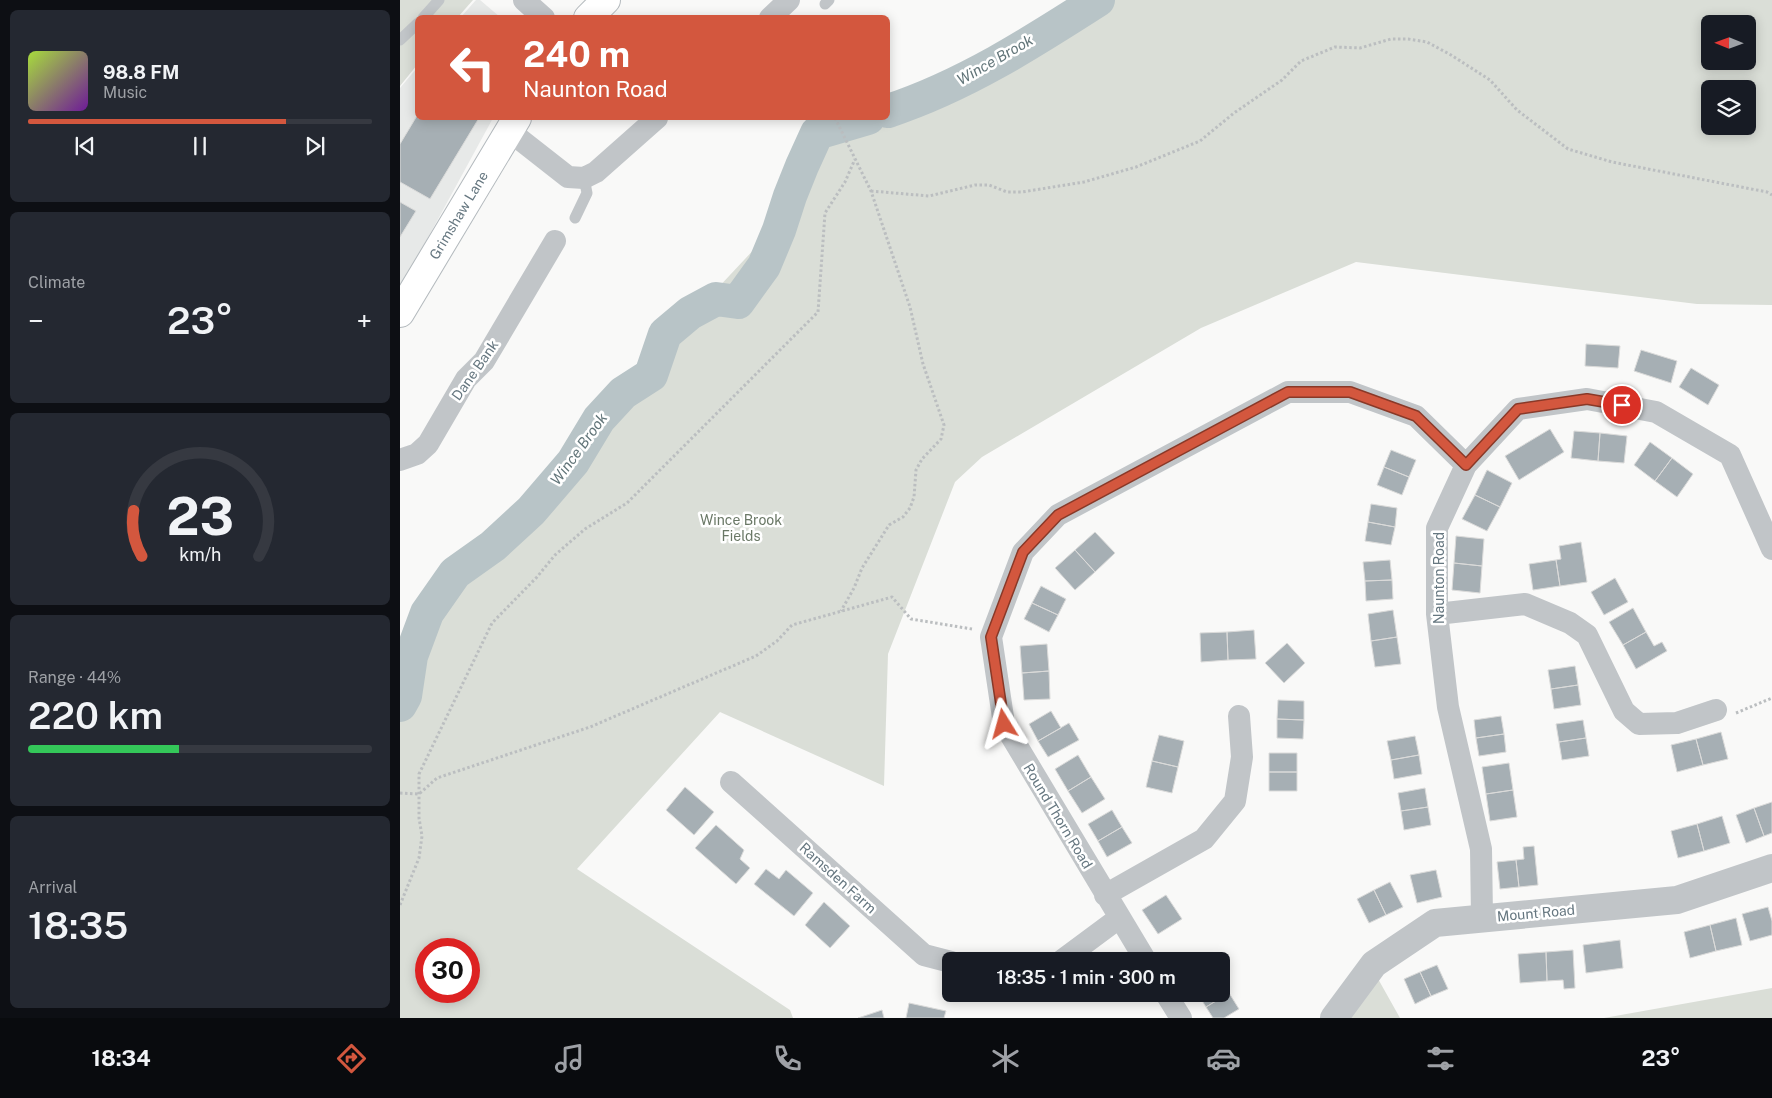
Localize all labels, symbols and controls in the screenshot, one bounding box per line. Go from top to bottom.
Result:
north arrow [1701,15,1756,70]
map controls [1701,15,1756,135]
water label: Wince Brook [954,31,1036,88]
text: 240 m [523,34,630,75]
icon: left [440,35,505,100]
text: 98.8 FM [103,61,179,83]
text: Naunton Road [523,76,668,102]
button: layers [1701,80,1756,135]
text: Music [103,83,147,102]
icon: previous [71,132,99,160]
icon: pause [186,132,214,160]
icon: next [301,132,329,160]
street label: Grimshaw Lane [426,168,491,262]
text: Climate [28,273,85,292]
text: 23° [167,298,233,343]
text: − [28,304,44,337]
text: + [356,304,372,337]
street label: Dane Bank [448,337,502,403]
pin [1601,384,1643,426]
icon: arrive [1608,391,1636,419]
water label: Wince Brook [547,409,611,488]
text: 23 [166,486,234,547]
park label: Wince Brook Fields [700,512,782,544]
street label: Naunton Road [1431,532,1447,624]
text: km/h [179,544,221,565]
text: Range · 44% [28,668,121,687]
text: 220 km [28,693,163,738]
position arrow [977,697,1029,749]
street label: Round Thorn Road [1020,761,1096,871]
street label: Ramsden Farm [796,839,880,917]
text: Arrival [28,878,77,897]
street label: Mount Road [1496,902,1576,924]
text: 18:35 [28,903,128,948]
speed limit sign: 30 [415,938,480,1003]
text: 18:35 · 1 min · 300 m [996,966,1176,988]
icon: directions [334,1041,369,1076]
icon: music [552,1041,587,1076]
icon: phone [770,1041,805,1076]
icon: climate [988,1041,1023,1076]
icon: car [1206,1041,1241,1076]
icon: filters [1423,1041,1458,1076]
text: 18:34 [91,1045,151,1071]
text: 23° [1641,1045,1681,1071]

